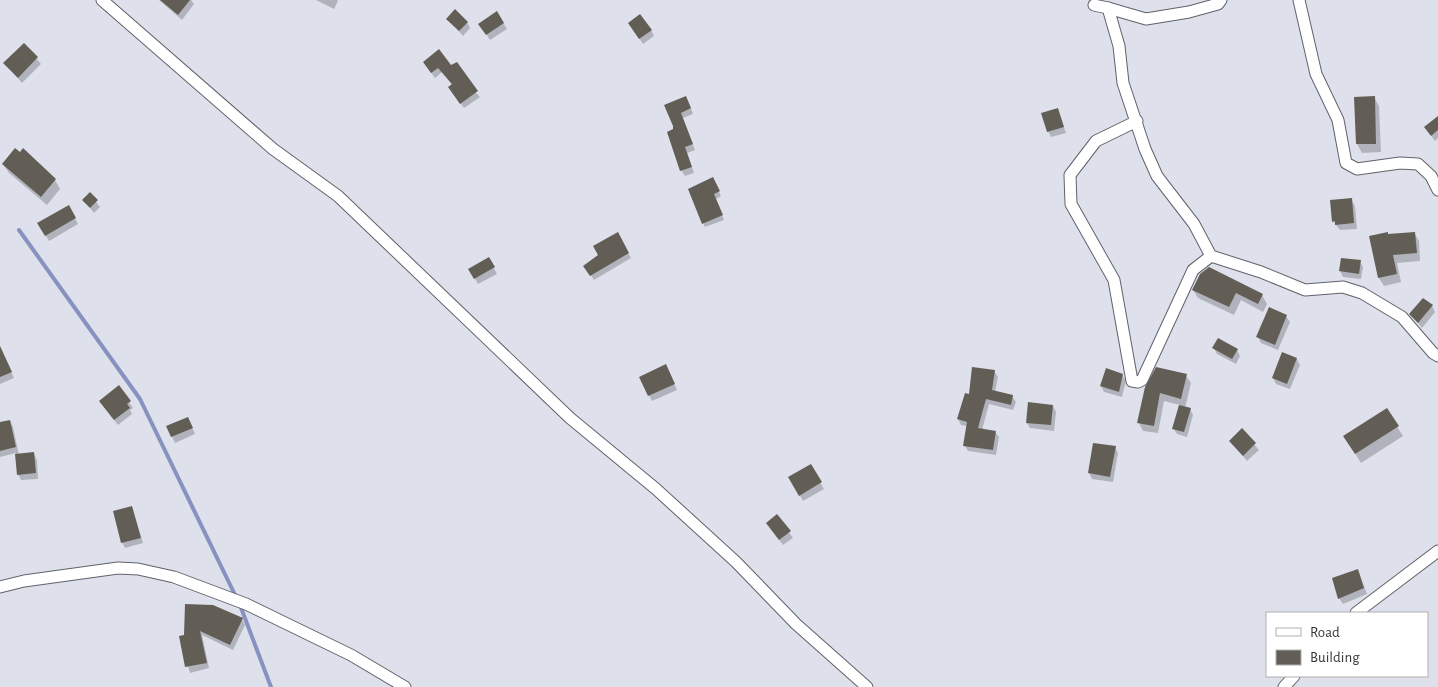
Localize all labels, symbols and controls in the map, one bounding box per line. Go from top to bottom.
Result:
legend [1266,612,1428,677]
text: Road [1310,625,1340,640]
text: Building [1310,650,1360,665]

